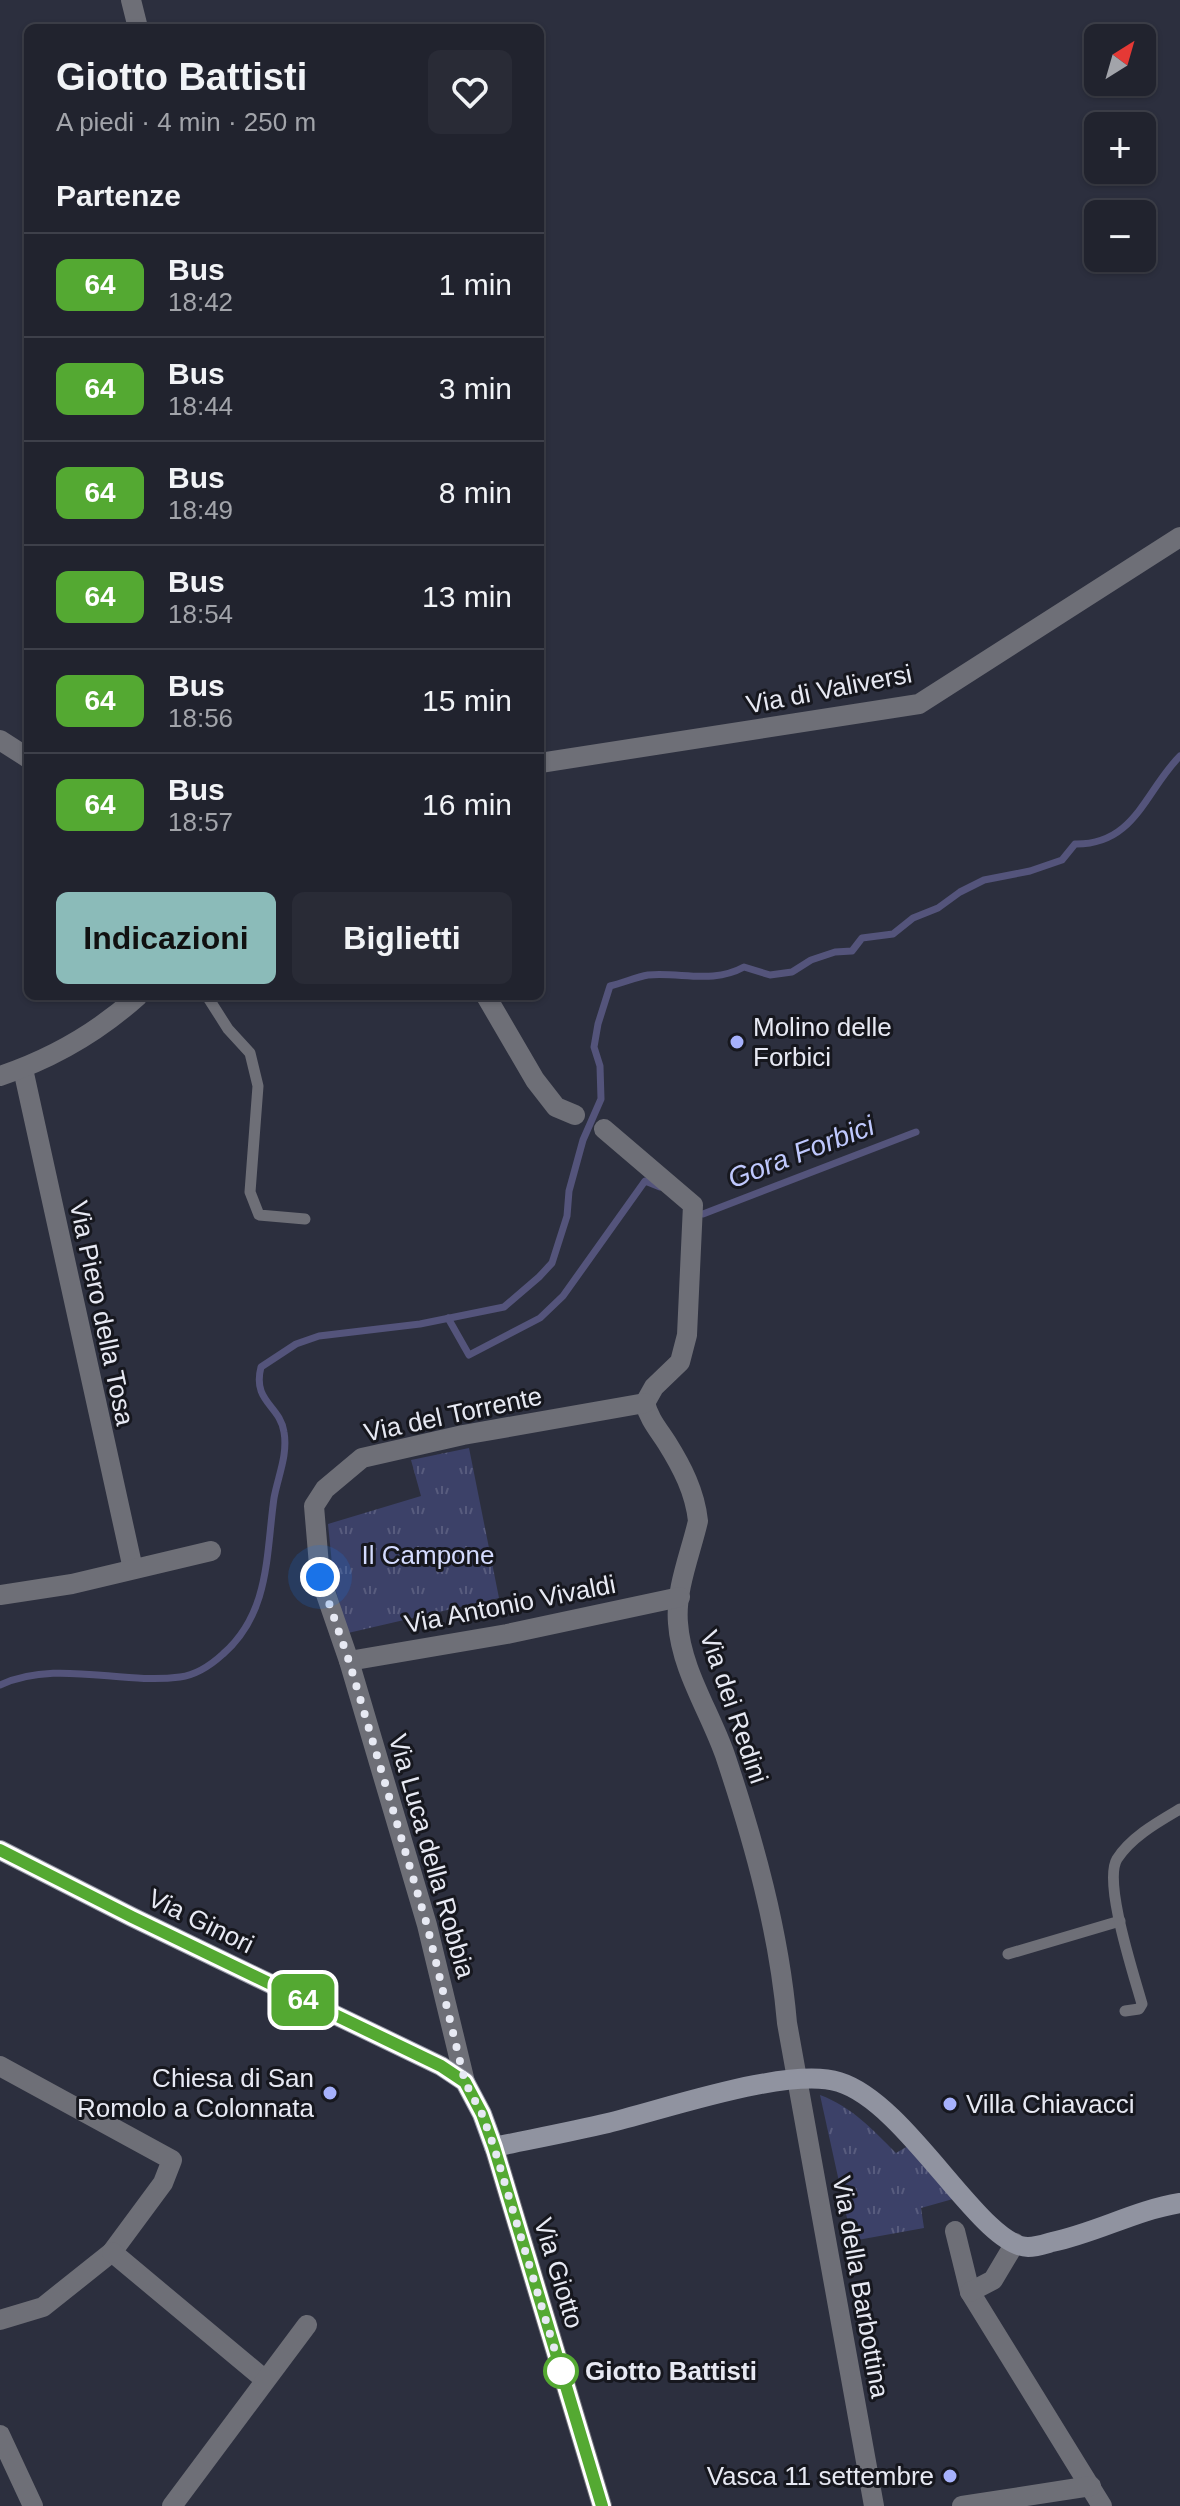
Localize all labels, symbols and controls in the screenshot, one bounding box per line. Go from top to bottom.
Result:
north arrow [1084,24,1156,96]
map controls [1084,24,1156,272]
button: heart [428,50,512,134]
text: Giotto Battisti [56,56,307,98]
text: A piedi · 4 min · 250 m [56,107,316,137]
button: + [1084,112,1156,184]
text: Partenze [56,179,181,212]
button: − [1084,200,1156,272]
text: Bus [168,253,225,286]
text: 1 min [439,268,512,301]
text: 64 [84,269,116,300]
text: 18:42 [168,287,233,317]
text: Bus [168,357,225,390]
text: 3 min [439,372,512,405]
text: 64 [84,373,116,404]
text: 18:44 [168,391,233,421]
text: Bus [168,461,225,494]
text: 8 min [439,476,512,509]
text: 64 [84,477,116,508]
text: 18:49 [168,495,233,525]
text: Bus [168,565,225,598]
text: 13 min [422,580,512,613]
text: 64 [84,581,116,612]
text: 18:54 [168,599,233,629]
street label: Via di Valiversi [744,658,914,720]
text: Bus [168,669,225,702]
text: 15 min [422,684,512,717]
text: 64 [84,685,116,716]
text: 18:56 [168,703,233,733]
text: Bus [168,773,225,806]
text: 16 min [422,788,512,821]
text: 64 [84,789,116,820]
text: 18:57 [168,807,233,837]
button: Indicazioni [56,892,276,984]
button: Biglietti [292,892,512,984]
place label: Molino delle Forbici [753,1012,892,1072]
marker: Molino delle Forbici [728,1033,746,1051]
water label: Gora Forbici [724,1110,879,1194]
street label: Via Piero della Tosa [64,1198,141,1429]
street label: Via del Torrente [361,1380,545,1448]
park label: Il Campone [362,1540,494,1570]
your location [300,1557,340,1597]
street label: Via Antonio Vivaldi [402,1569,618,1639]
street label: Via dei Redini [694,1626,774,1788]
street label: Via Luca della Robbia [383,1731,481,1982]
street label: Via Ginori [143,1883,259,1959]
line badge: 64 [267,1974,339,2026]
text: 64 [287,1984,319,2015]
place label: Chiesa di San Romolo a Colonnata [77,2063,315,2123]
marker: Chiesa di San Romolo a Colonnata [321,2084,339,2102]
place label: Villa Chiavacci [966,2089,1135,2119]
marker: Villa Chiavacci [941,2095,959,2113]
street label: Via della Barbottina [827,2174,895,2401]
street label: Via Giotto [528,2214,590,2332]
marker: Giotto Battisti [544,2354,578,2388]
place label: Giotto Battisti [585,2356,757,2386]
place label: Vasca 11 settembre [707,2461,934,2491]
marker: Vasca 11 settembre [941,2467,959,2485]

